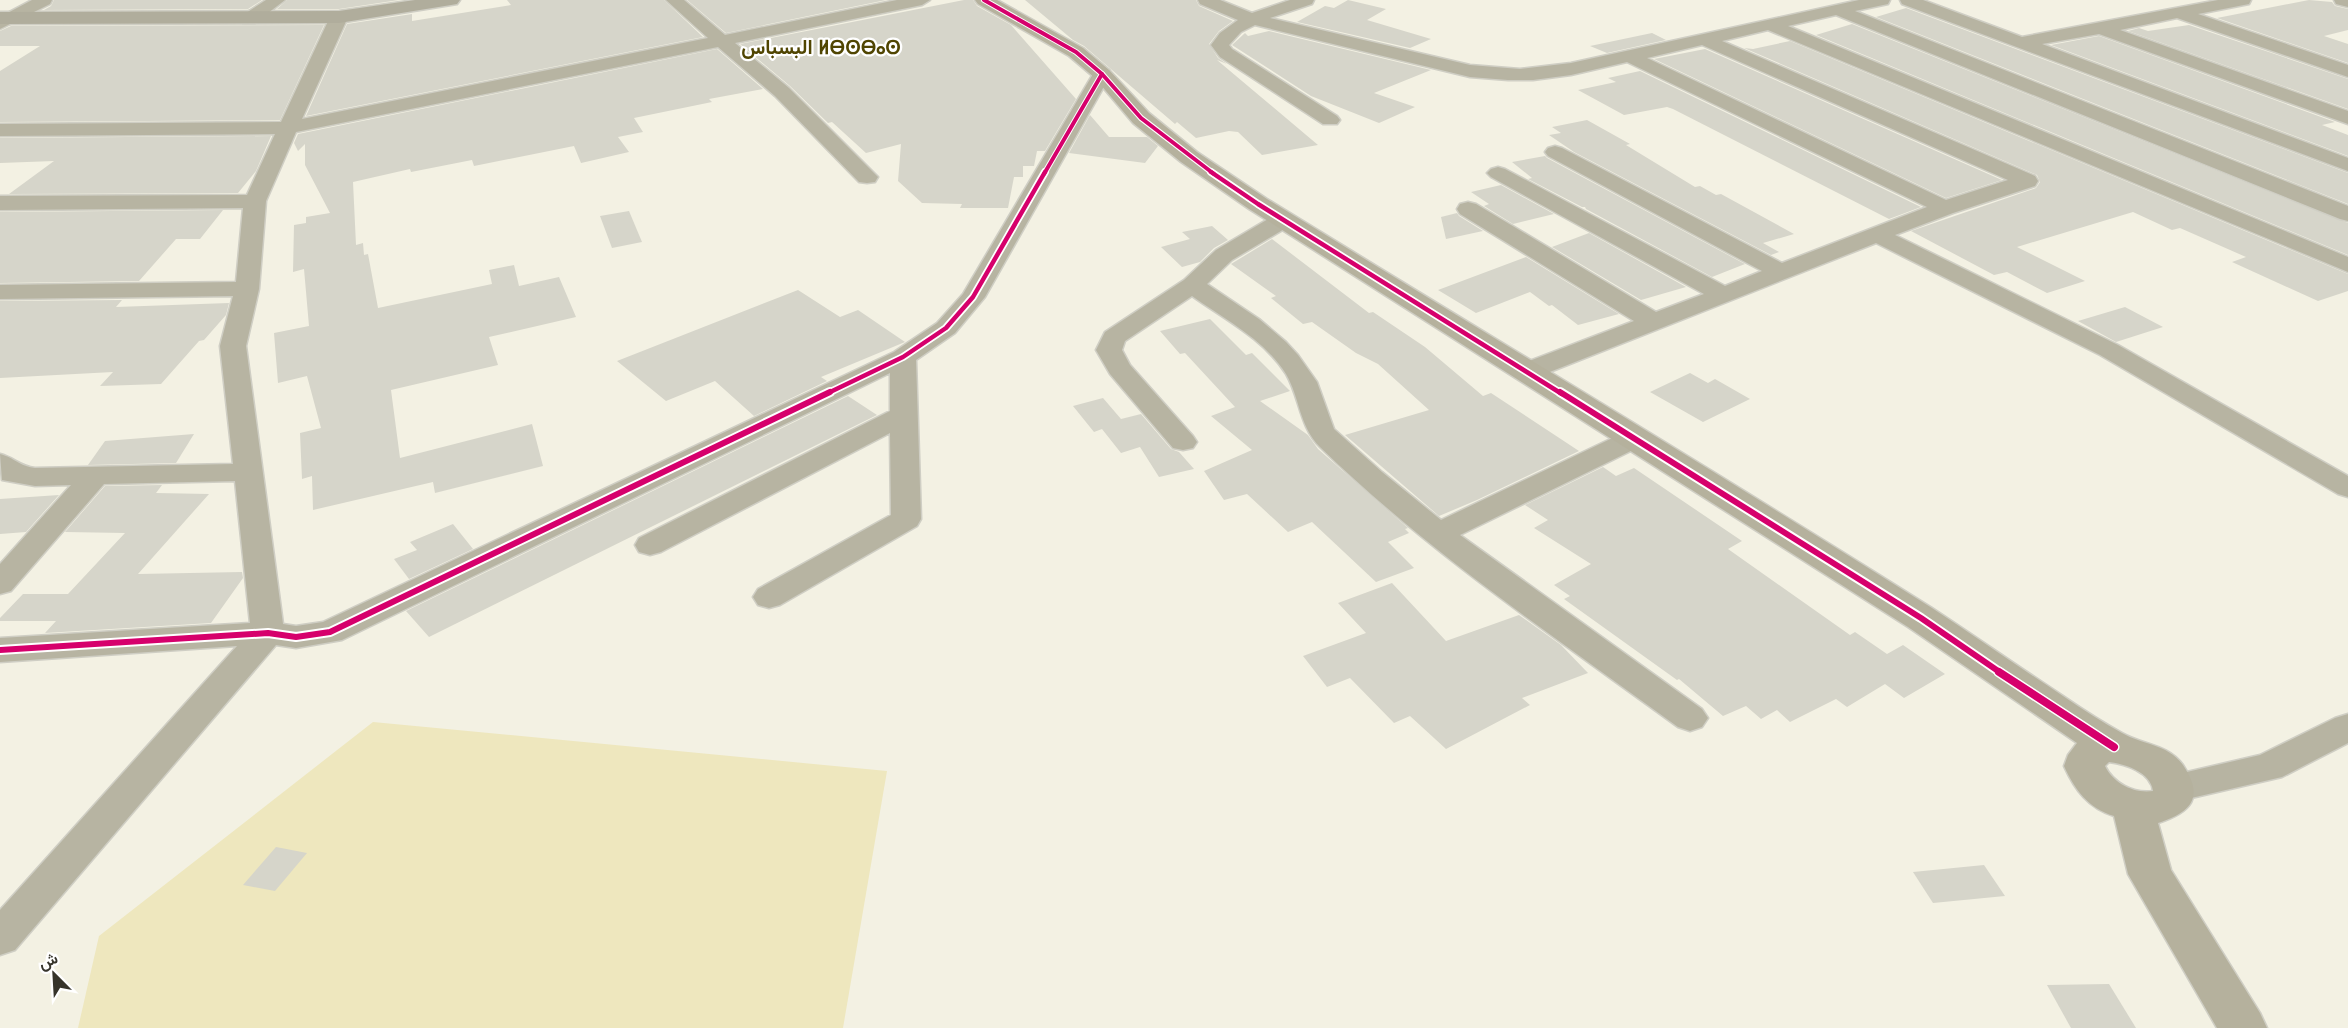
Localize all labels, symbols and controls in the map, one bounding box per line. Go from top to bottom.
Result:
district label: البسباس ⵍⴱⵙⴱⴰⵙ [741,36,901,59]
north arrow [24,944,84,1004]
text: ش [36,949,61,973]

